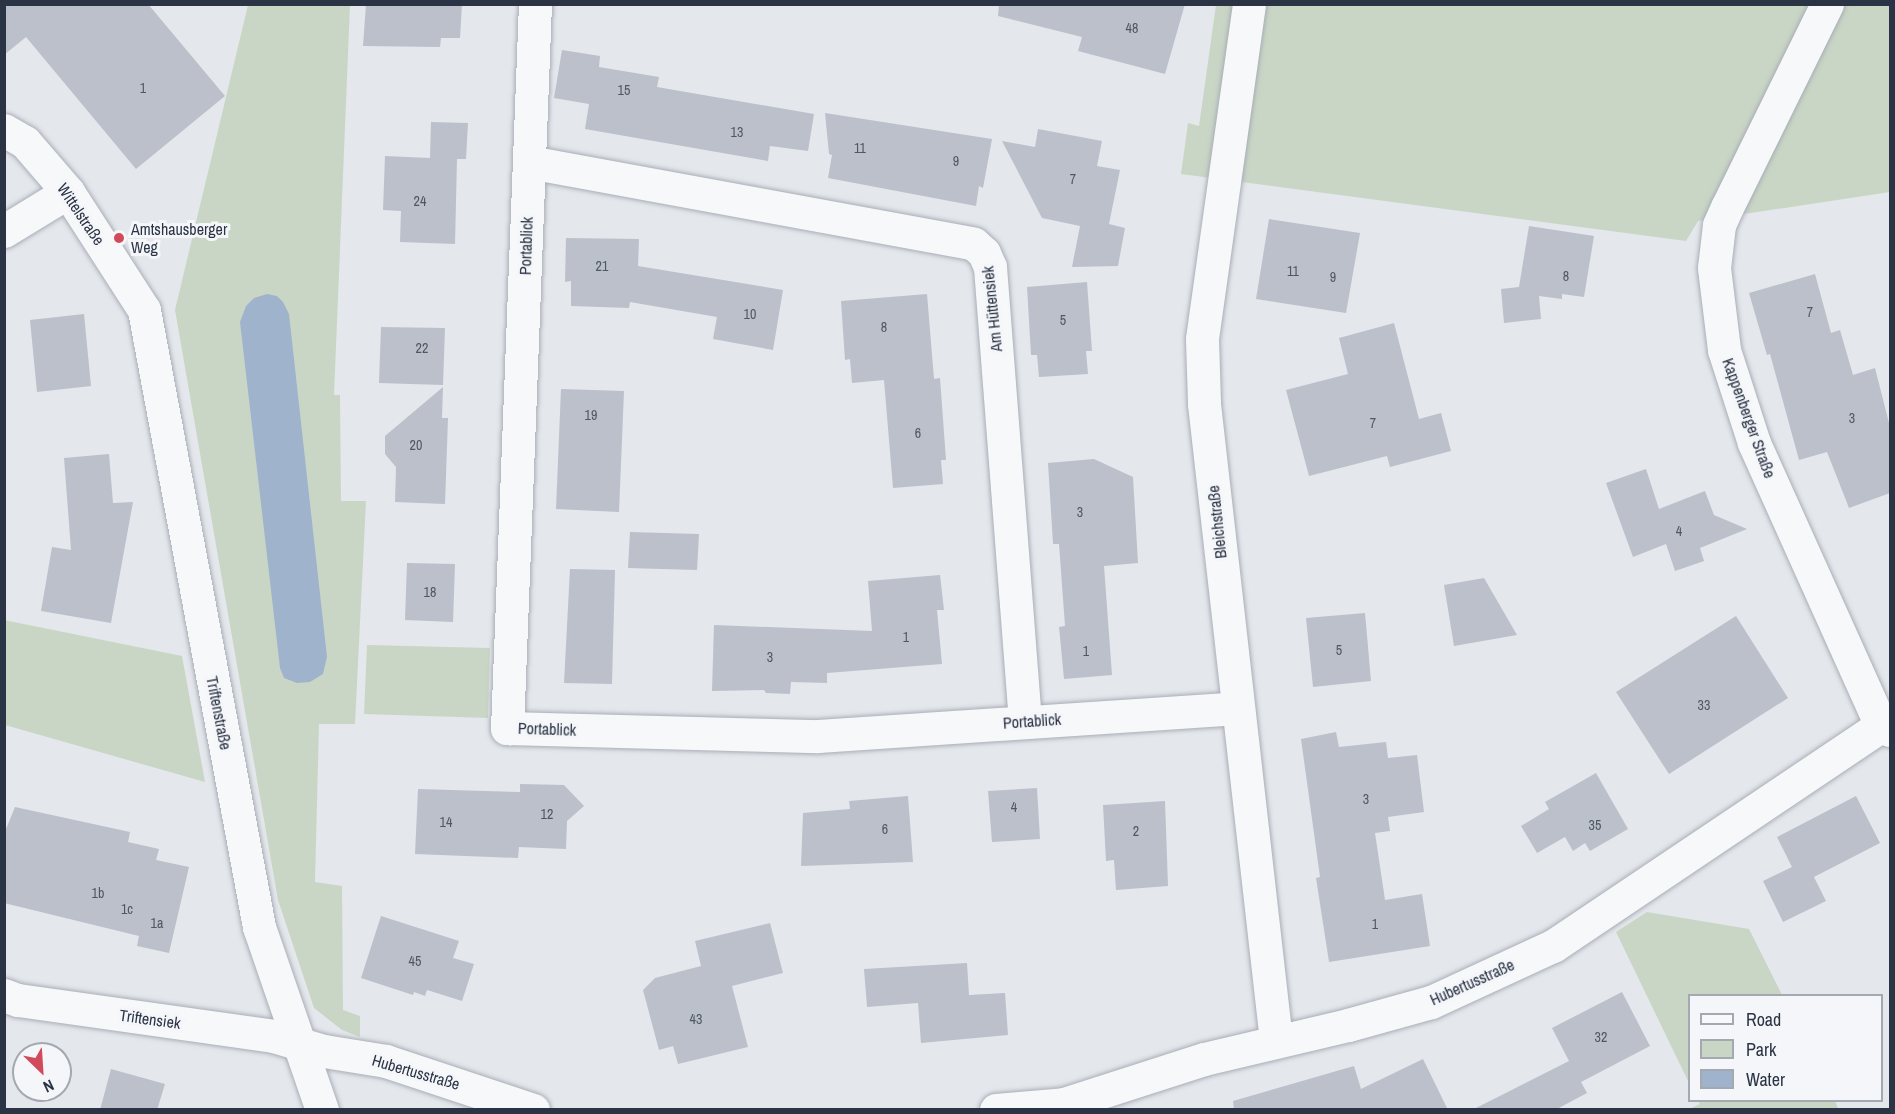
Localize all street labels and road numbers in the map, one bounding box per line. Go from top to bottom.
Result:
street label: Wittelstraße [53,179,109,249]
street label: Portablick [515,217,537,275]
street label: Am Hüttensiek [978,265,1006,353]
street label: Kappenberger Straße [1718,355,1780,481]
street label: Bleichstraße [1204,484,1230,560]
street label: Triftenstraße [202,675,236,751]
street label: Portablick [1002,709,1062,733]
street label: Portablick [518,718,576,740]
street label: Hubertusstraße [1427,955,1517,1009]
street label: Triftensiek [118,1005,182,1033]
street label: Hubertusstraße [370,1050,462,1094]

